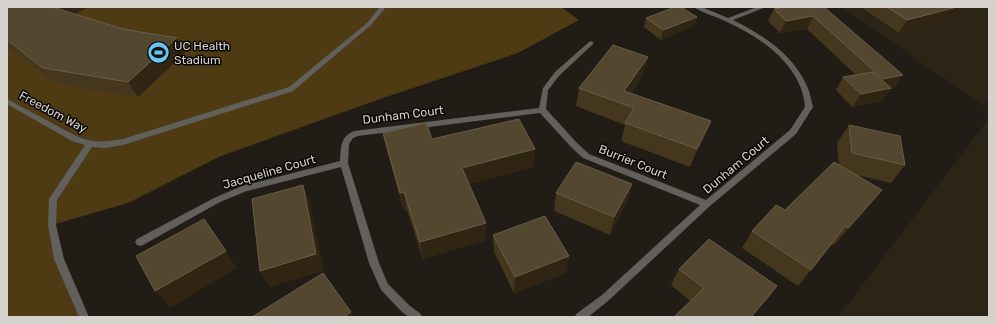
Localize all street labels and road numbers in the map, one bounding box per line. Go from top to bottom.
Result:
street label: Freedom Way [17,88,90,136]
street label: Dunham Court [362,103,445,127]
street label: Dunham Court [700,133,772,197]
street label: Burrier Court [597,142,670,182]
street label: Jacqueline Court [221,152,317,192]

